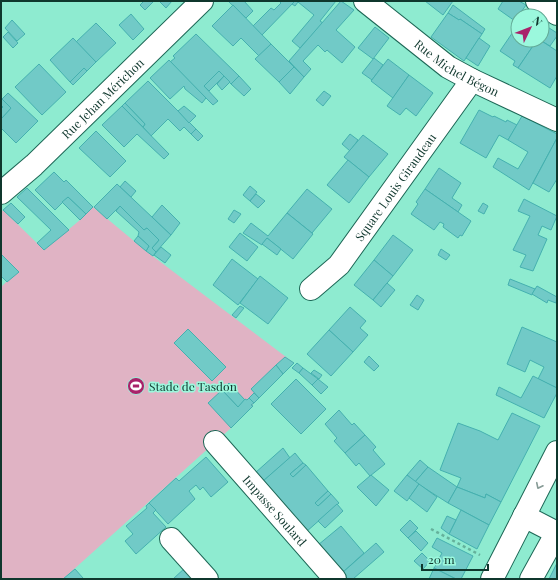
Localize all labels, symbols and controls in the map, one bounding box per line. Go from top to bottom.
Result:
north arrow [510,8,550,48]
text: N [529,13,546,29]
street label: Rue Michel Bégon [411,36,502,100]
street label: Rue Jehan Mérichon [58,54,147,142]
street label: Square Louis Giraudeau [351,130,439,244]
sports icon: Stade de Tasdon [126,376,146,396]
place label: Stade de Tasdon [149,378,237,394]
street label: Impasse Soulard [240,472,310,549]
one-way arrow [536,482,544,489]
scale bar [422,546,488,572]
text: 20 m [428,551,455,567]

